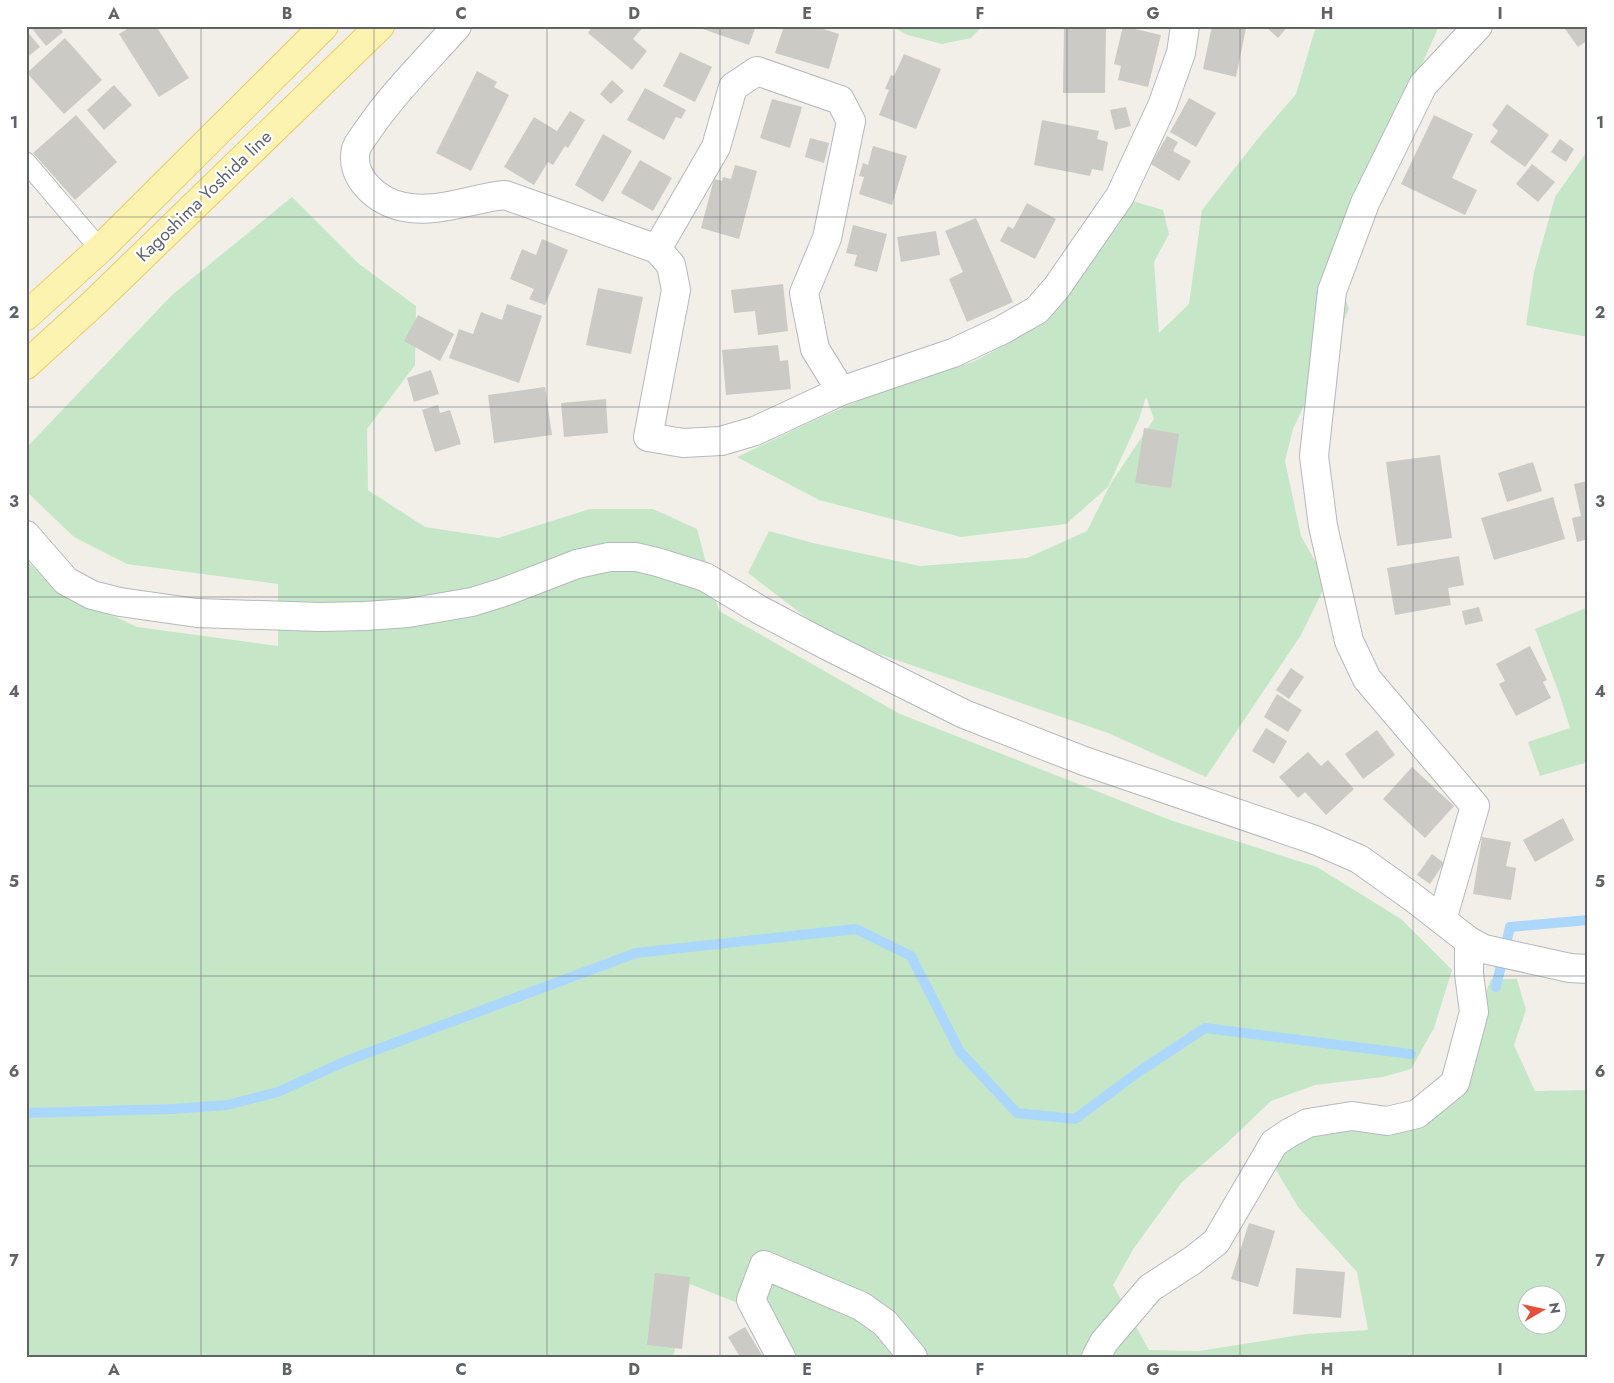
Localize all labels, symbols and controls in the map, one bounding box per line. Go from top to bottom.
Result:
text: A [107,2,120,25]
text: B [282,2,292,25]
text: C [455,2,467,25]
text: D [628,2,640,25]
text: E [802,2,812,25]
text: F [976,2,984,25]
text: G [1146,2,1160,25]
text: H [1321,2,1333,25]
text: I [1497,2,1503,25]
text: 1 [10,111,18,134]
text: 1 [1596,111,1604,134]
street label: Kagoshima Yoshida line [130,124,278,268]
text: 2 [9,301,19,324]
text: 2 [1595,301,1605,324]
text: 3 [9,490,19,513]
text: 3 [1595,490,1605,513]
text: 4 [8,680,20,703]
text: 4 [1594,680,1606,703]
text: 5 [9,870,19,893]
text: 5 [1595,870,1605,893]
text: 6 [9,1060,19,1083]
text: 6 [1595,1060,1605,1083]
text: 7 [9,1249,19,1272]
text: 7 [1595,1249,1605,1272]
north arrow [1516,1286,1566,1336]
text: N [1544,1301,1566,1315]
text: A [107,1358,120,1381]
text: B [282,1358,292,1381]
text: C [455,1358,467,1381]
text: D [628,1358,640,1381]
text: E [802,1358,812,1381]
text: F [976,1358,984,1381]
text: G [1146,1358,1160,1381]
text: H [1321,1358,1333,1381]
text: I [1497,1358,1503,1381]

